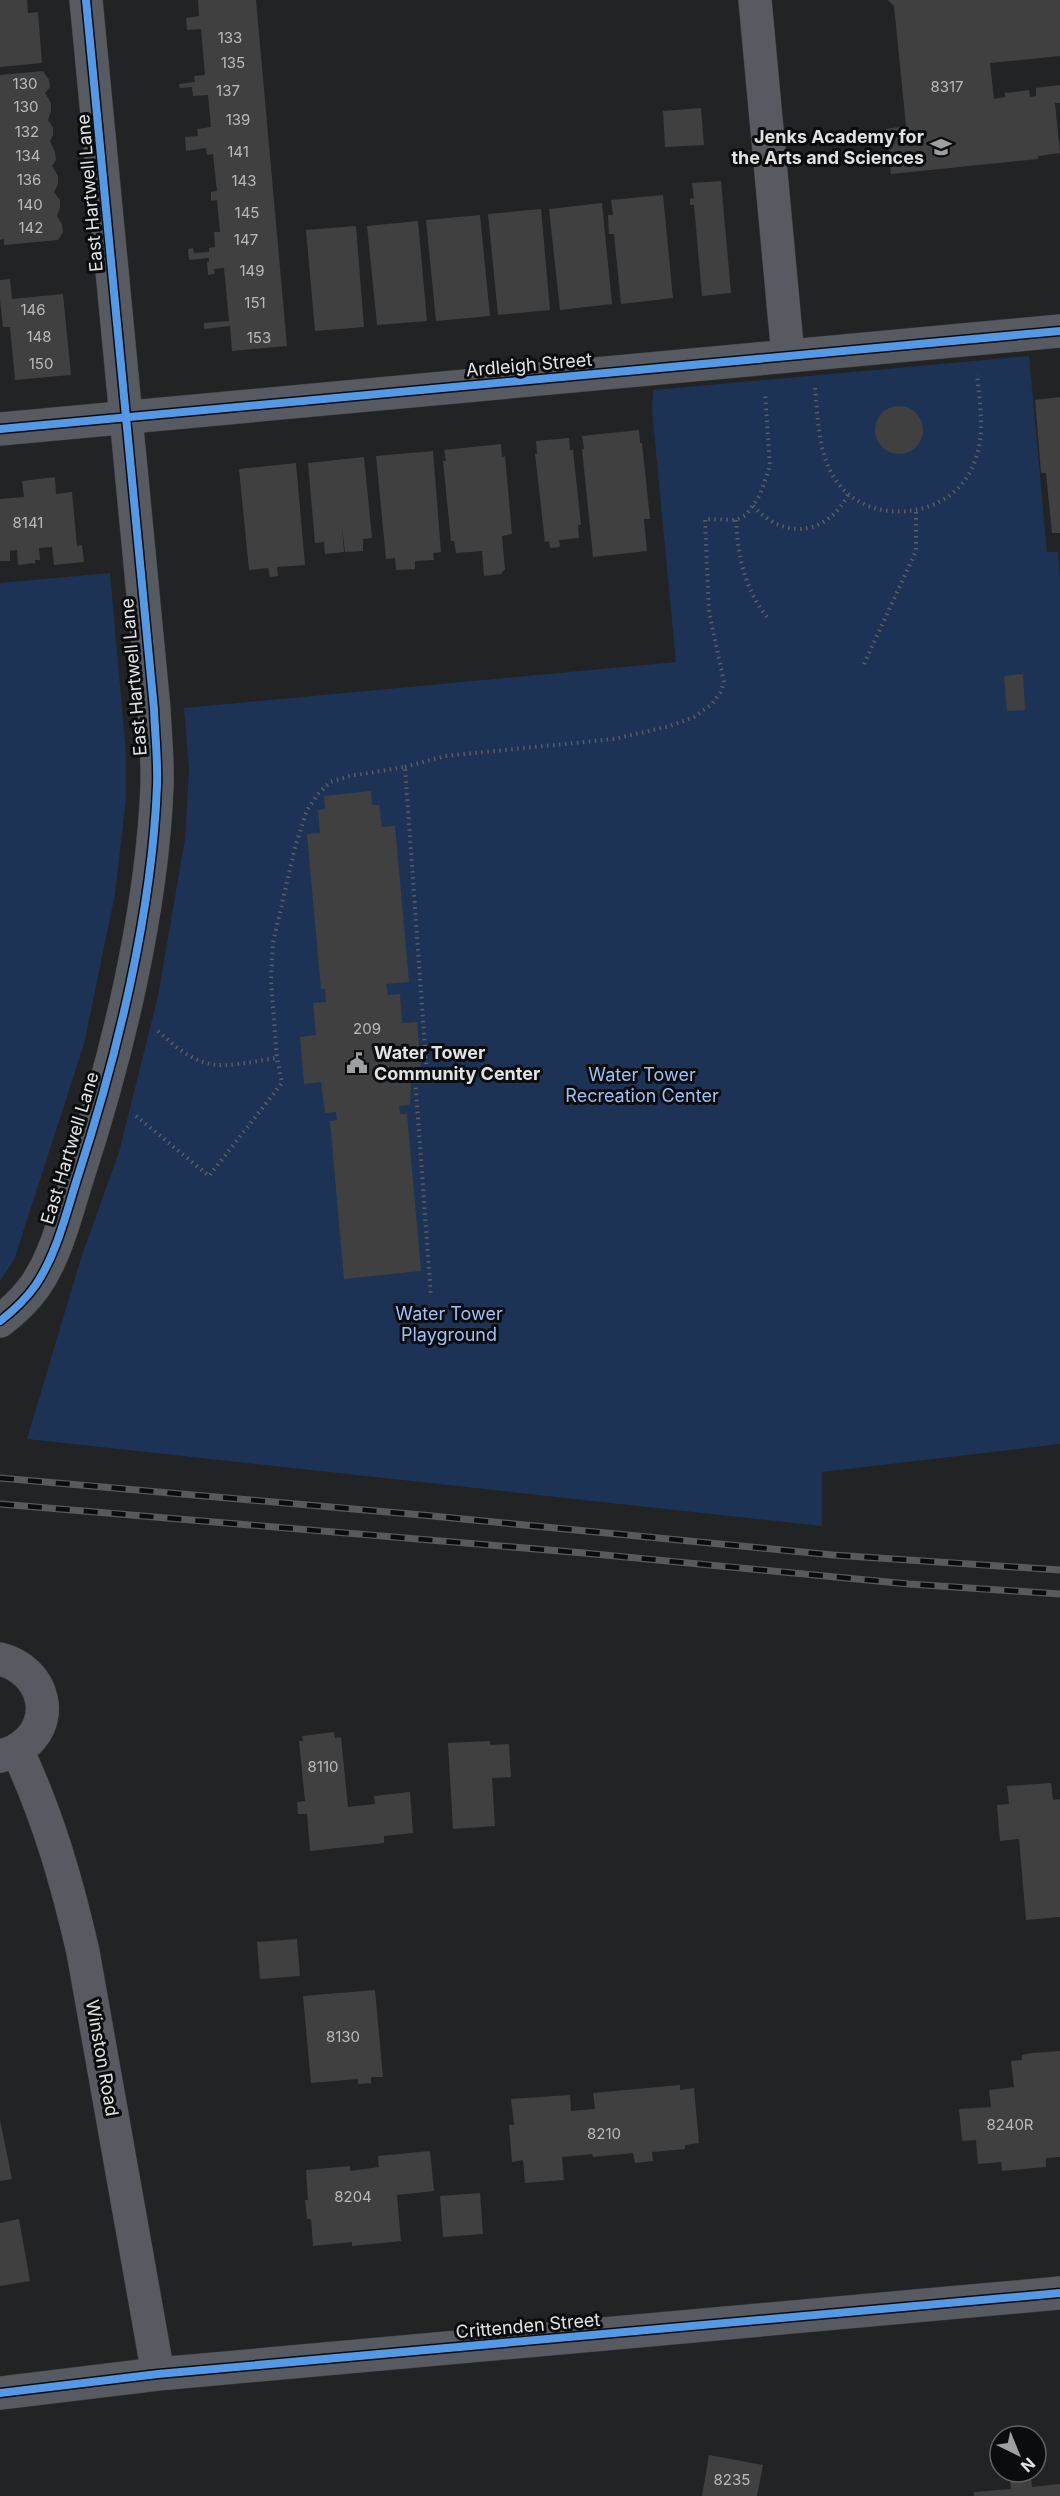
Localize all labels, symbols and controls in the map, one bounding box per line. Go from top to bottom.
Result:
house number: 133 [218,28,242,47]
house number: 135 [221,53,245,72]
house number: 130 [13,74,37,93]
house number: 8317 [930,77,964,96]
house number: 137 [216,81,240,100]
house number: 130 [14,97,38,116]
house number: 139 [226,110,250,129]
street label: East Hartwell Lane [72,113,107,273]
house number: 132 [15,122,39,141]
place label: Jenks Academy for the Arts and Sciences [731,126,924,168]
school or university icon: Jenks Academy for the Arts and Sciences [929,135,953,159]
house number: 141 [227,142,249,161]
house number: 134 [15,146,41,165]
house number: 136 [17,170,41,189]
house number: 143 [231,171,257,190]
house number: 140 [17,195,43,214]
house number: 145 [235,203,259,222]
house number: 142 [19,218,43,237]
house number: 147 [234,230,258,249]
house number: 149 [239,261,265,280]
house number: 151 [244,293,266,312]
house number: 146 [20,300,46,319]
house number: 148 [26,327,52,346]
house number: 153 [247,328,271,347]
street label: Ardleigh Street [465,349,593,380]
house number: 150 [29,354,53,373]
house number: 8141 [13,513,43,532]
street label: East Hartwell Lane [116,597,151,757]
house number: 209 [353,1019,381,1038]
place label: Water Tower Community Center [374,1042,540,1084]
public building icon: Water Tower Community Center [345,1051,369,1075]
park label: Water Tower Recreation Center [565,1064,719,1106]
street label: East Hartwell Lane [36,1069,103,1227]
park label: Water Tower Playground [395,1303,503,1345]
house number: 8110 [308,1757,338,1776]
street label: Winston Road [82,1998,123,2118]
house number: 8130 [326,2027,360,2046]
house number: 8240R [987,2115,1034,2134]
house number: 8210 [587,2124,621,2143]
house number: 8204 [334,2187,372,2206]
street label: Crittenden Street [455,2309,601,2342]
north arrow [988,2424,1048,2484]
text: N [1017,2453,1040,2476]
house number: 8235 [714,2470,750,2489]

